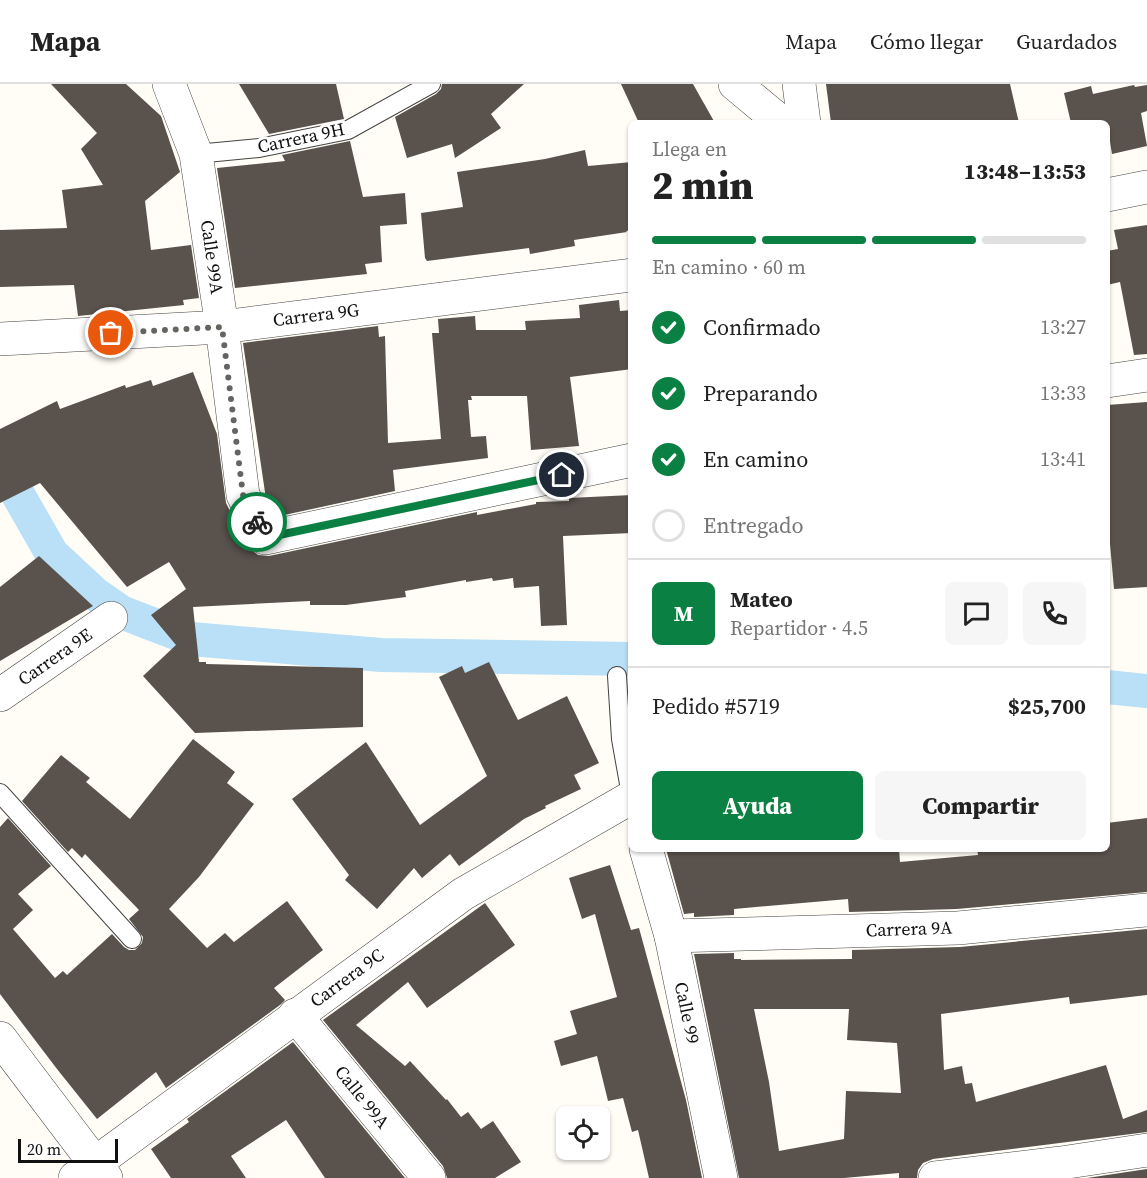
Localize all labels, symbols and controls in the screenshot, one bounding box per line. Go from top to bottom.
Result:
text: Mapa [30,22,101,60]
text: Mapa [785,27,837,56]
text: Cómo llegar [870,27,983,56]
text: Guardados [1016,27,1117,56]
street label: Carrera 9H [255,116,347,159]
text: Llega en [652,135,727,163]
text: 13:48–13:53 [964,156,1086,186]
text: 2 min [652,159,754,212]
street label: Calle 99A [195,218,230,296]
text: En camino · 60 m [652,253,806,281]
street label: Carrera 9G [271,297,360,332]
pin [85,307,136,358]
icon: check [652,311,685,344]
text: Confirmado [703,312,821,342]
text: 13:27 [1040,313,1086,341]
icon: bag [94,316,127,349]
icon: check [652,377,685,410]
text: Preparando [703,378,818,408]
text: 13:33 [1040,379,1086,407]
icon: check [652,443,685,476]
text: En camino [703,444,808,474]
text: 13:41 [1040,445,1086,473]
pin [536,449,587,500]
icon: home [545,458,578,491]
courier [227,492,287,552]
icon: bike [241,506,274,539]
text: Entregado [703,510,804,540]
button: chat [945,582,1008,645]
button: phone [1023,582,1086,645]
text: Mateo [730,584,793,614]
text: M [674,598,693,628]
text: Repartidor · 4.5 [730,614,868,642]
street label: Carrera 9E [13,622,97,691]
text: Pedido #5719 [652,691,780,721]
text: $25,700 [1008,691,1086,721]
button: Ayuda [652,771,863,840]
button: Compartir [875,771,1086,840]
street label: Carrera 9A [865,914,953,943]
street label: Carrera 9C [305,942,389,1013]
street label: Calle 99 [669,980,706,1046]
street label: Calle 99A [329,1060,396,1134]
map controls [556,1106,610,1160]
button: locate [556,1106,610,1160]
scale bar [18,1136,118,1164]
text: 20 m [27,1138,61,1160]

